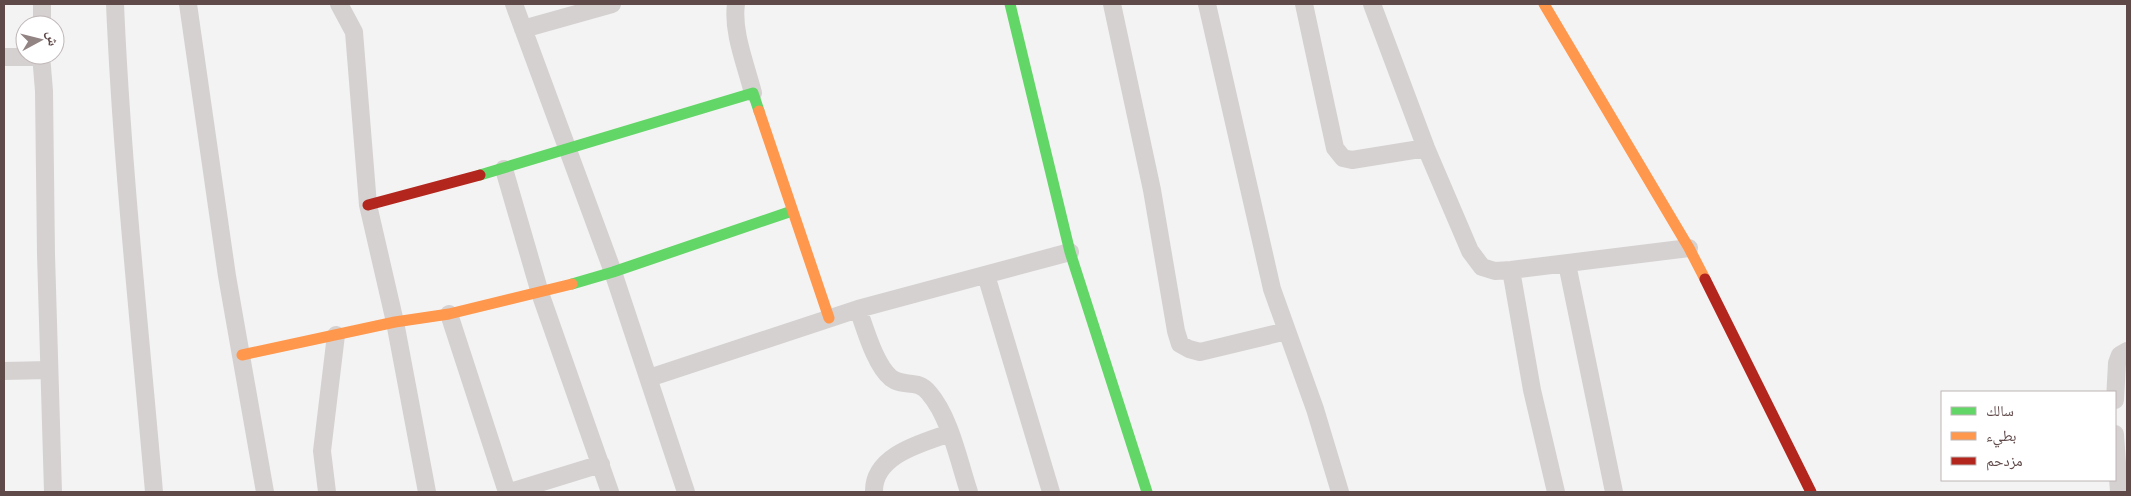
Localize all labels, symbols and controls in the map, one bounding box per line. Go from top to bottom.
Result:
north arrow [15,15,65,65]
text: ش [43,30,62,47]
legend [1941,391,2116,481]
text: سالك [1986,402,2014,419]
text: بطيء [1986,427,2016,448]
text: مزدحم [1986,452,2023,471]

